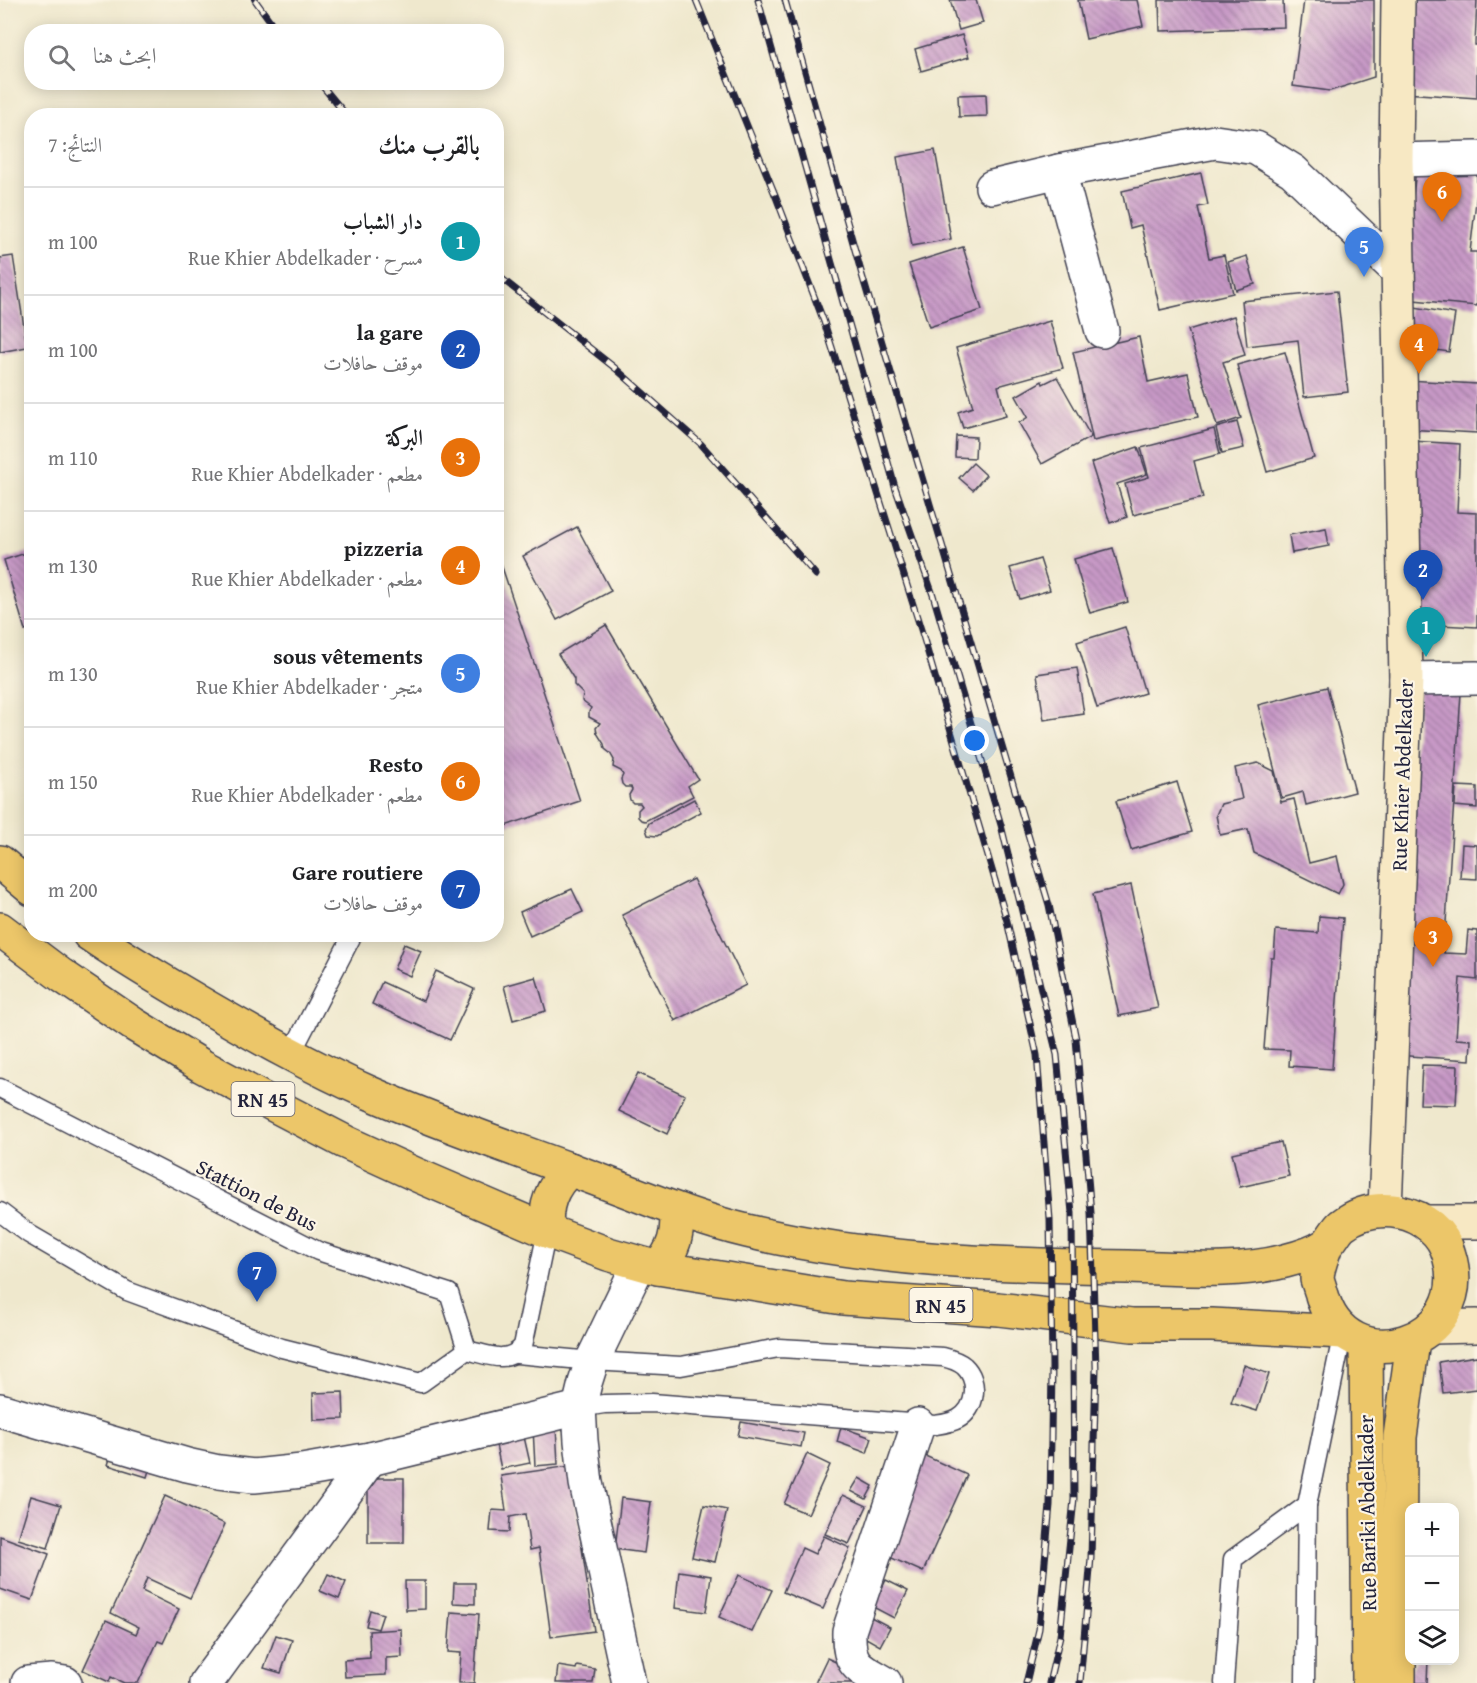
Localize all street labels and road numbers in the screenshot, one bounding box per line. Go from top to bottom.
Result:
street label: Rue Khier Abdelkader [1383,678,1421,872]
road number: RN 45 [232,1082,294,1116]
street label: Stattion de Bus [191,1151,323,1239]
road number: RN 45 [910,1288,972,1322]
street label: Rue Bariki Abdelkader [1350,1414,1384,1611]

